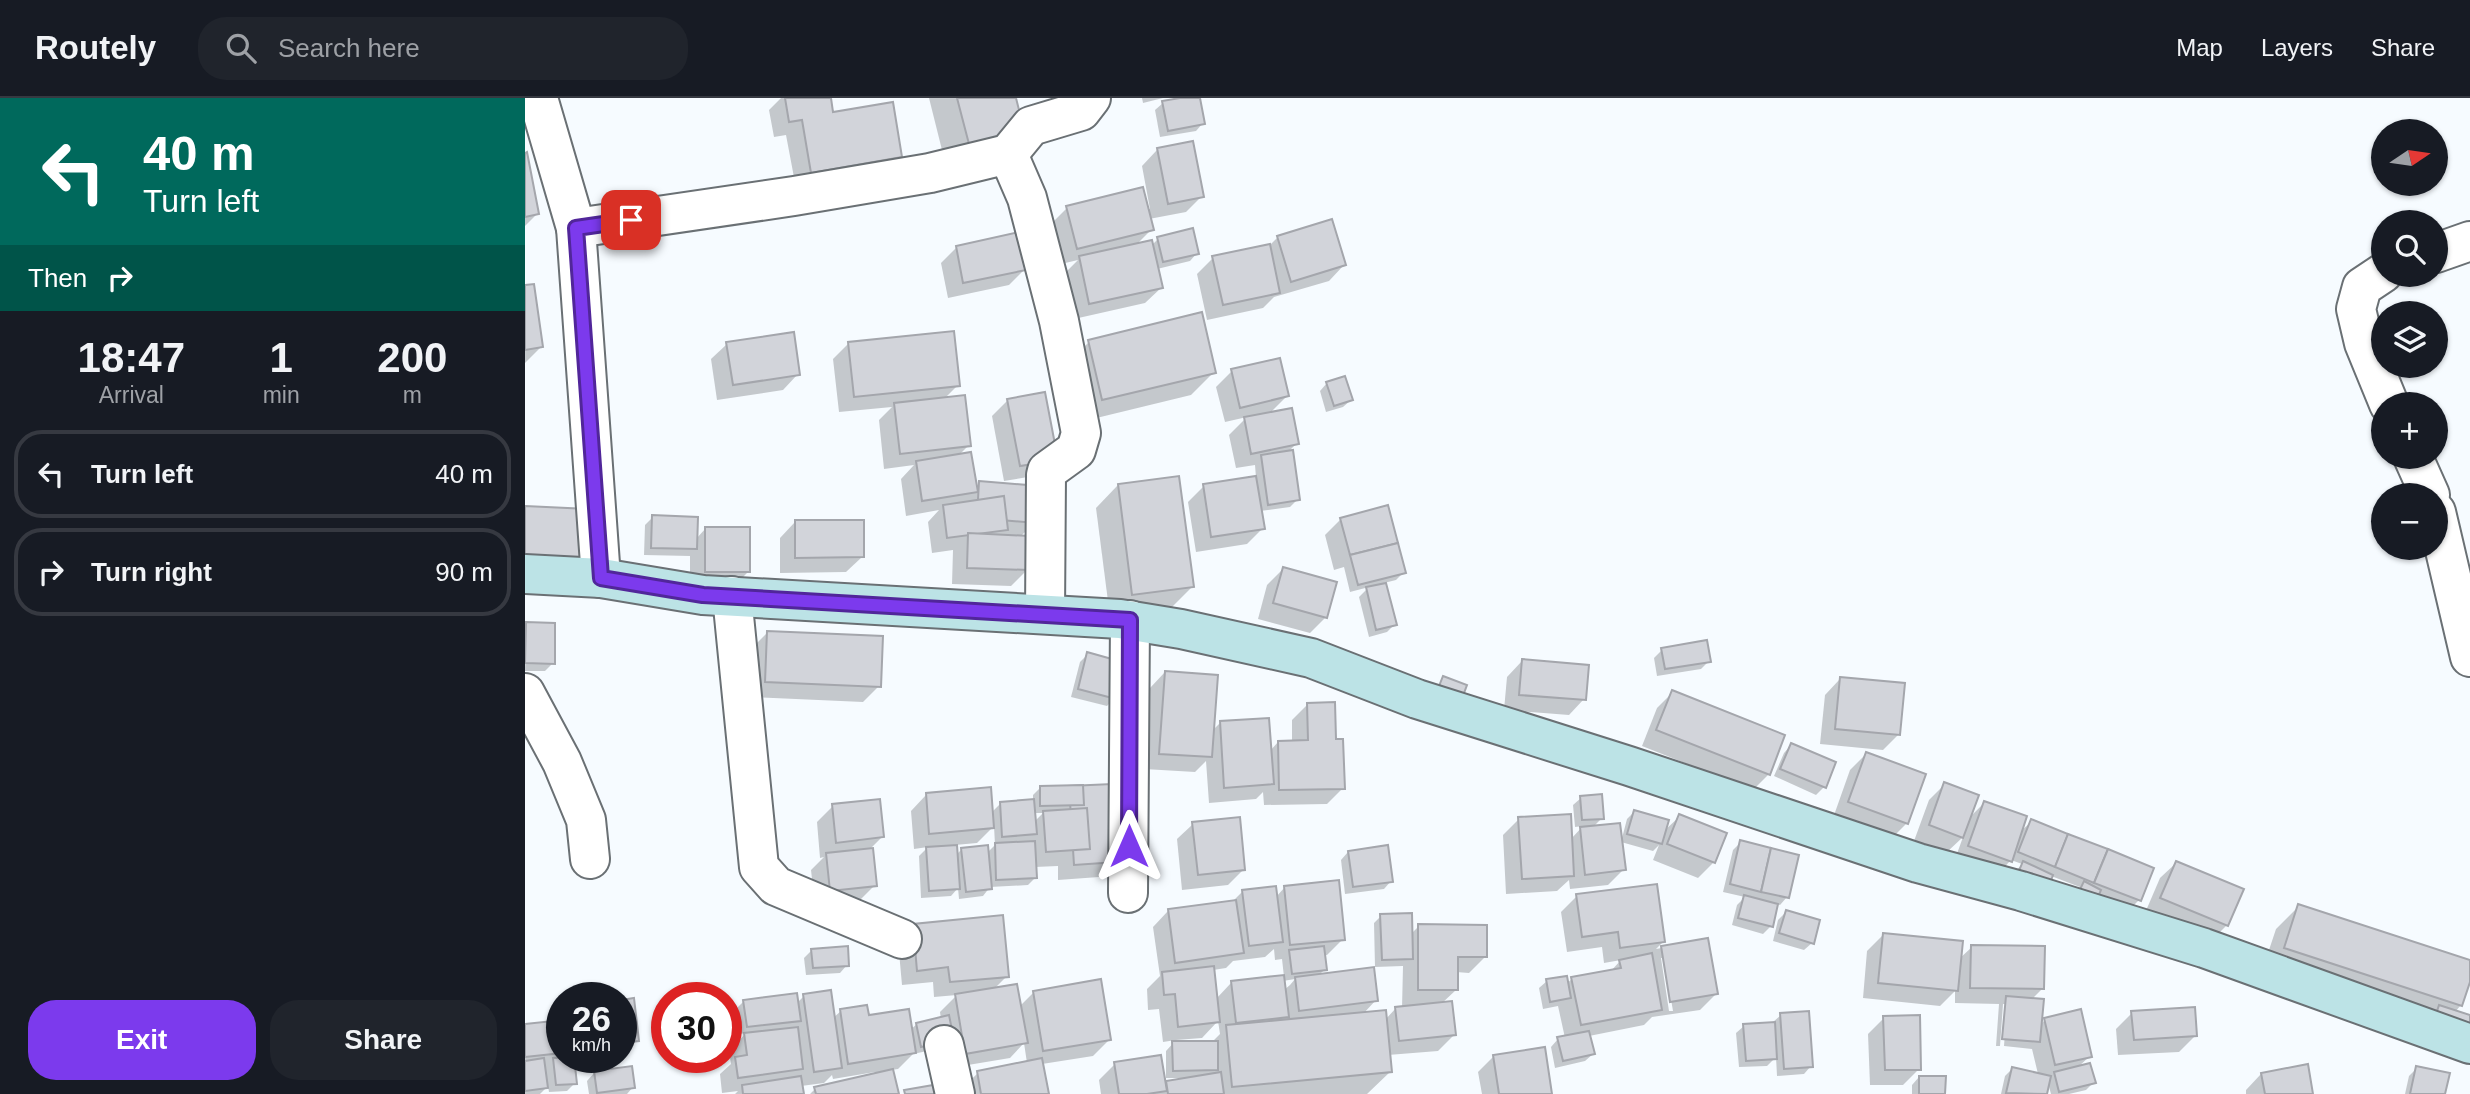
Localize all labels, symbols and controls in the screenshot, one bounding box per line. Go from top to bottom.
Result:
search box [198,17,688,80]
text: Routely [35,29,156,66]
icon: search [222,29,260,67]
text: Search here [278,33,420,63]
text: Map [2176,34,2223,61]
text: Layers [2261,34,2333,61]
text: Share [2371,34,2435,61]
north arrow [2371,119,2448,196]
map controls [2371,119,2448,560]
icon: left [28,126,119,217]
text: 40 m [143,126,255,180]
text: Turn left [143,183,259,219]
pin [601,190,661,250]
icon: arrive [612,201,650,239]
button: search [2371,210,2448,287]
icon: right [101,259,139,297]
text: Then [28,263,87,293]
button: layers [2371,301,2448,378]
text: 18:47 [78,334,185,381]
text: 1 [269,334,293,381]
text: 200 [377,334,447,381]
text: Arrival [99,382,164,408]
text: min [263,382,300,408]
text: m [403,382,422,408]
button: + [2371,392,2448,469]
icon: left [32,455,70,493]
text: Turn left [91,459,193,489]
text: 40 m [435,459,493,489]
button: − [2371,483,2448,560]
icon: right [32,553,70,591]
text: Turn right [91,557,212,587]
text: 90 m [435,557,493,587]
position arrow [1092,809,1166,883]
speed limit sign: 30 [651,982,742,1073]
text: 26 [572,999,611,1038]
button: Exit [28,1000,256,1080]
button: Share [270,1000,497,1080]
text: km/h [572,1035,611,1055]

